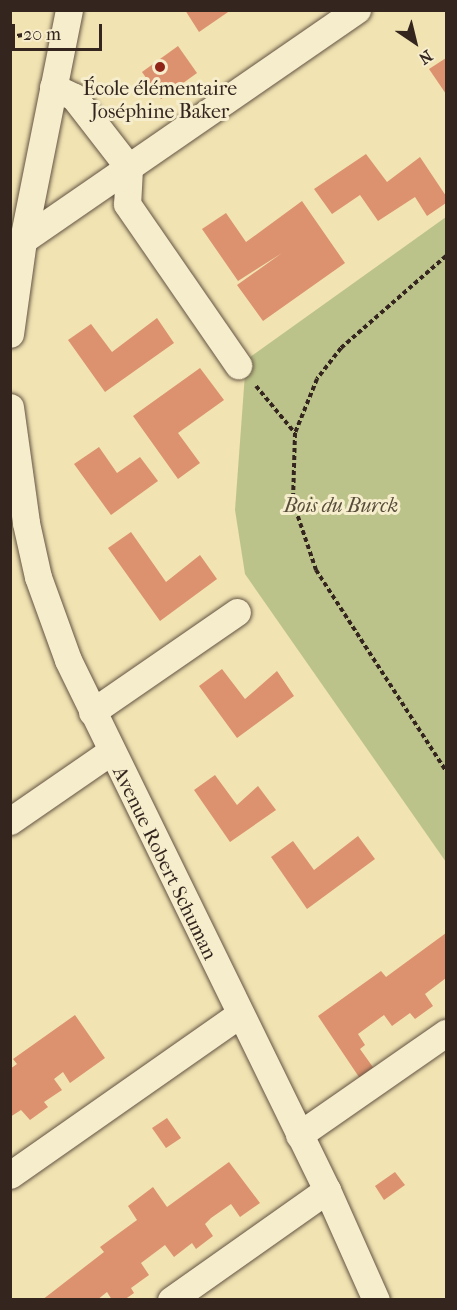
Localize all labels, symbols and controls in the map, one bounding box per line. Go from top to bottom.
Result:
scale bar [15,12,105,50]
north arrow [385,12,445,72]
text: 20 m [23,24,61,45]
text: N [415,46,436,68]
marker: École élémentaire Joséphine Baker [153,60,167,74]
place label: École élémentaire Joséphine Baker [83,76,237,123]
park label: Bois du Burck [284,493,398,517]
street label: Avenue Robert Schuman [108,762,222,964]

